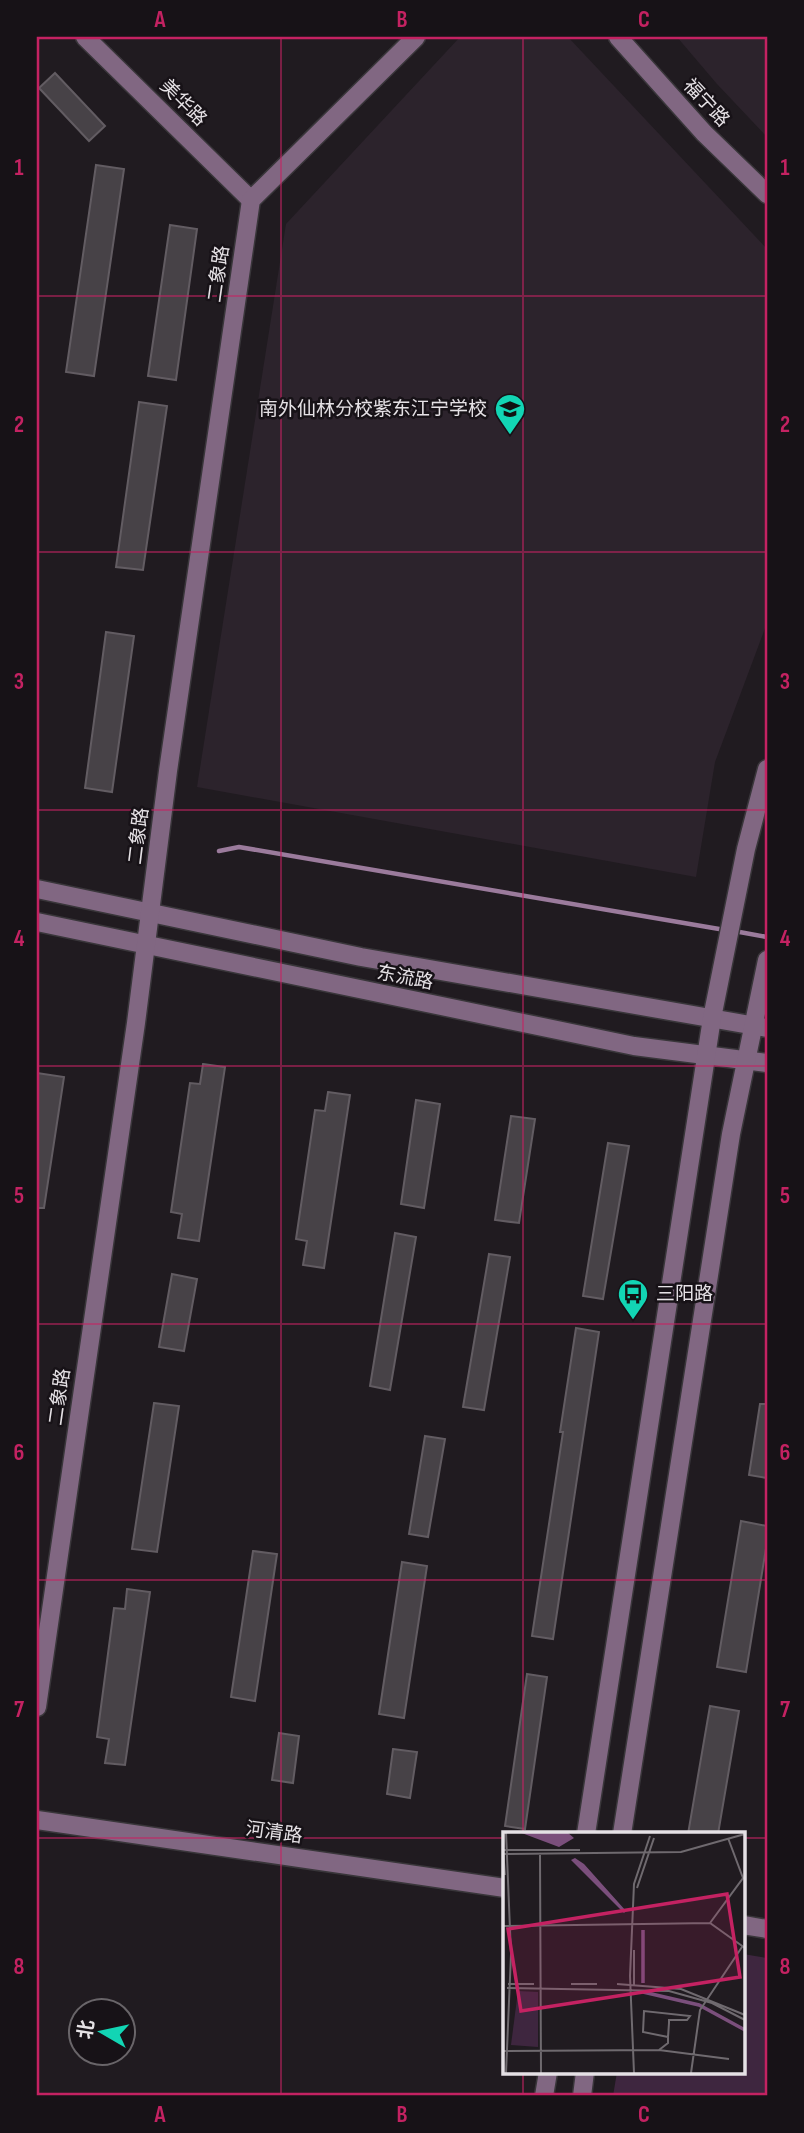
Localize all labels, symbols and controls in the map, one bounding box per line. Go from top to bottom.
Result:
text: A [154,6,167,34]
text: B [397,6,408,34]
text: C [638,6,650,34]
street label: 福宁路 [678,74,734,132]
street label: 美华路 [155,75,211,131]
text: 1 [14,154,24,182]
text: 1 [780,154,790,182]
street label: 二象路 [204,244,234,304]
school or university icon: 南外仙林分校紫东江宁学校 [493,392,527,436]
place label: 南外仙林分校紫东江宁学校 [259,398,487,421]
text: 2 [14,411,24,439]
text: 2 [780,411,790,439]
text: 3 [14,668,24,696]
text: 3 [780,668,790,696]
street label: 二象路 [124,806,154,866]
text: 4 [14,925,25,953]
text: 4 [780,925,791,953]
street label: 东流路 [375,961,435,995]
text: 5 [14,1182,24,1210]
text: 5 [780,1182,790,1210]
bus stop icon: 三阳路 [616,1277,650,1321]
place label: 三阳路 [656,1283,713,1306]
street label: 二象路 [45,1367,75,1427]
text: 6 [14,1439,24,1467]
text: 6 [780,1439,790,1467]
text: 7 [14,1696,24,1724]
text: 7 [780,1696,790,1724]
street label: 河清路 [244,1818,304,1848]
inset map [503,1832,744,2074]
text: 8 [14,1953,25,1981]
text: 8 [780,1953,791,1981]
north arrow [66,1996,136,2066]
text: 北 [74,2018,100,2041]
text: A [154,2101,167,2129]
text: B [397,2101,408,2129]
text: C [638,2101,650,2129]

